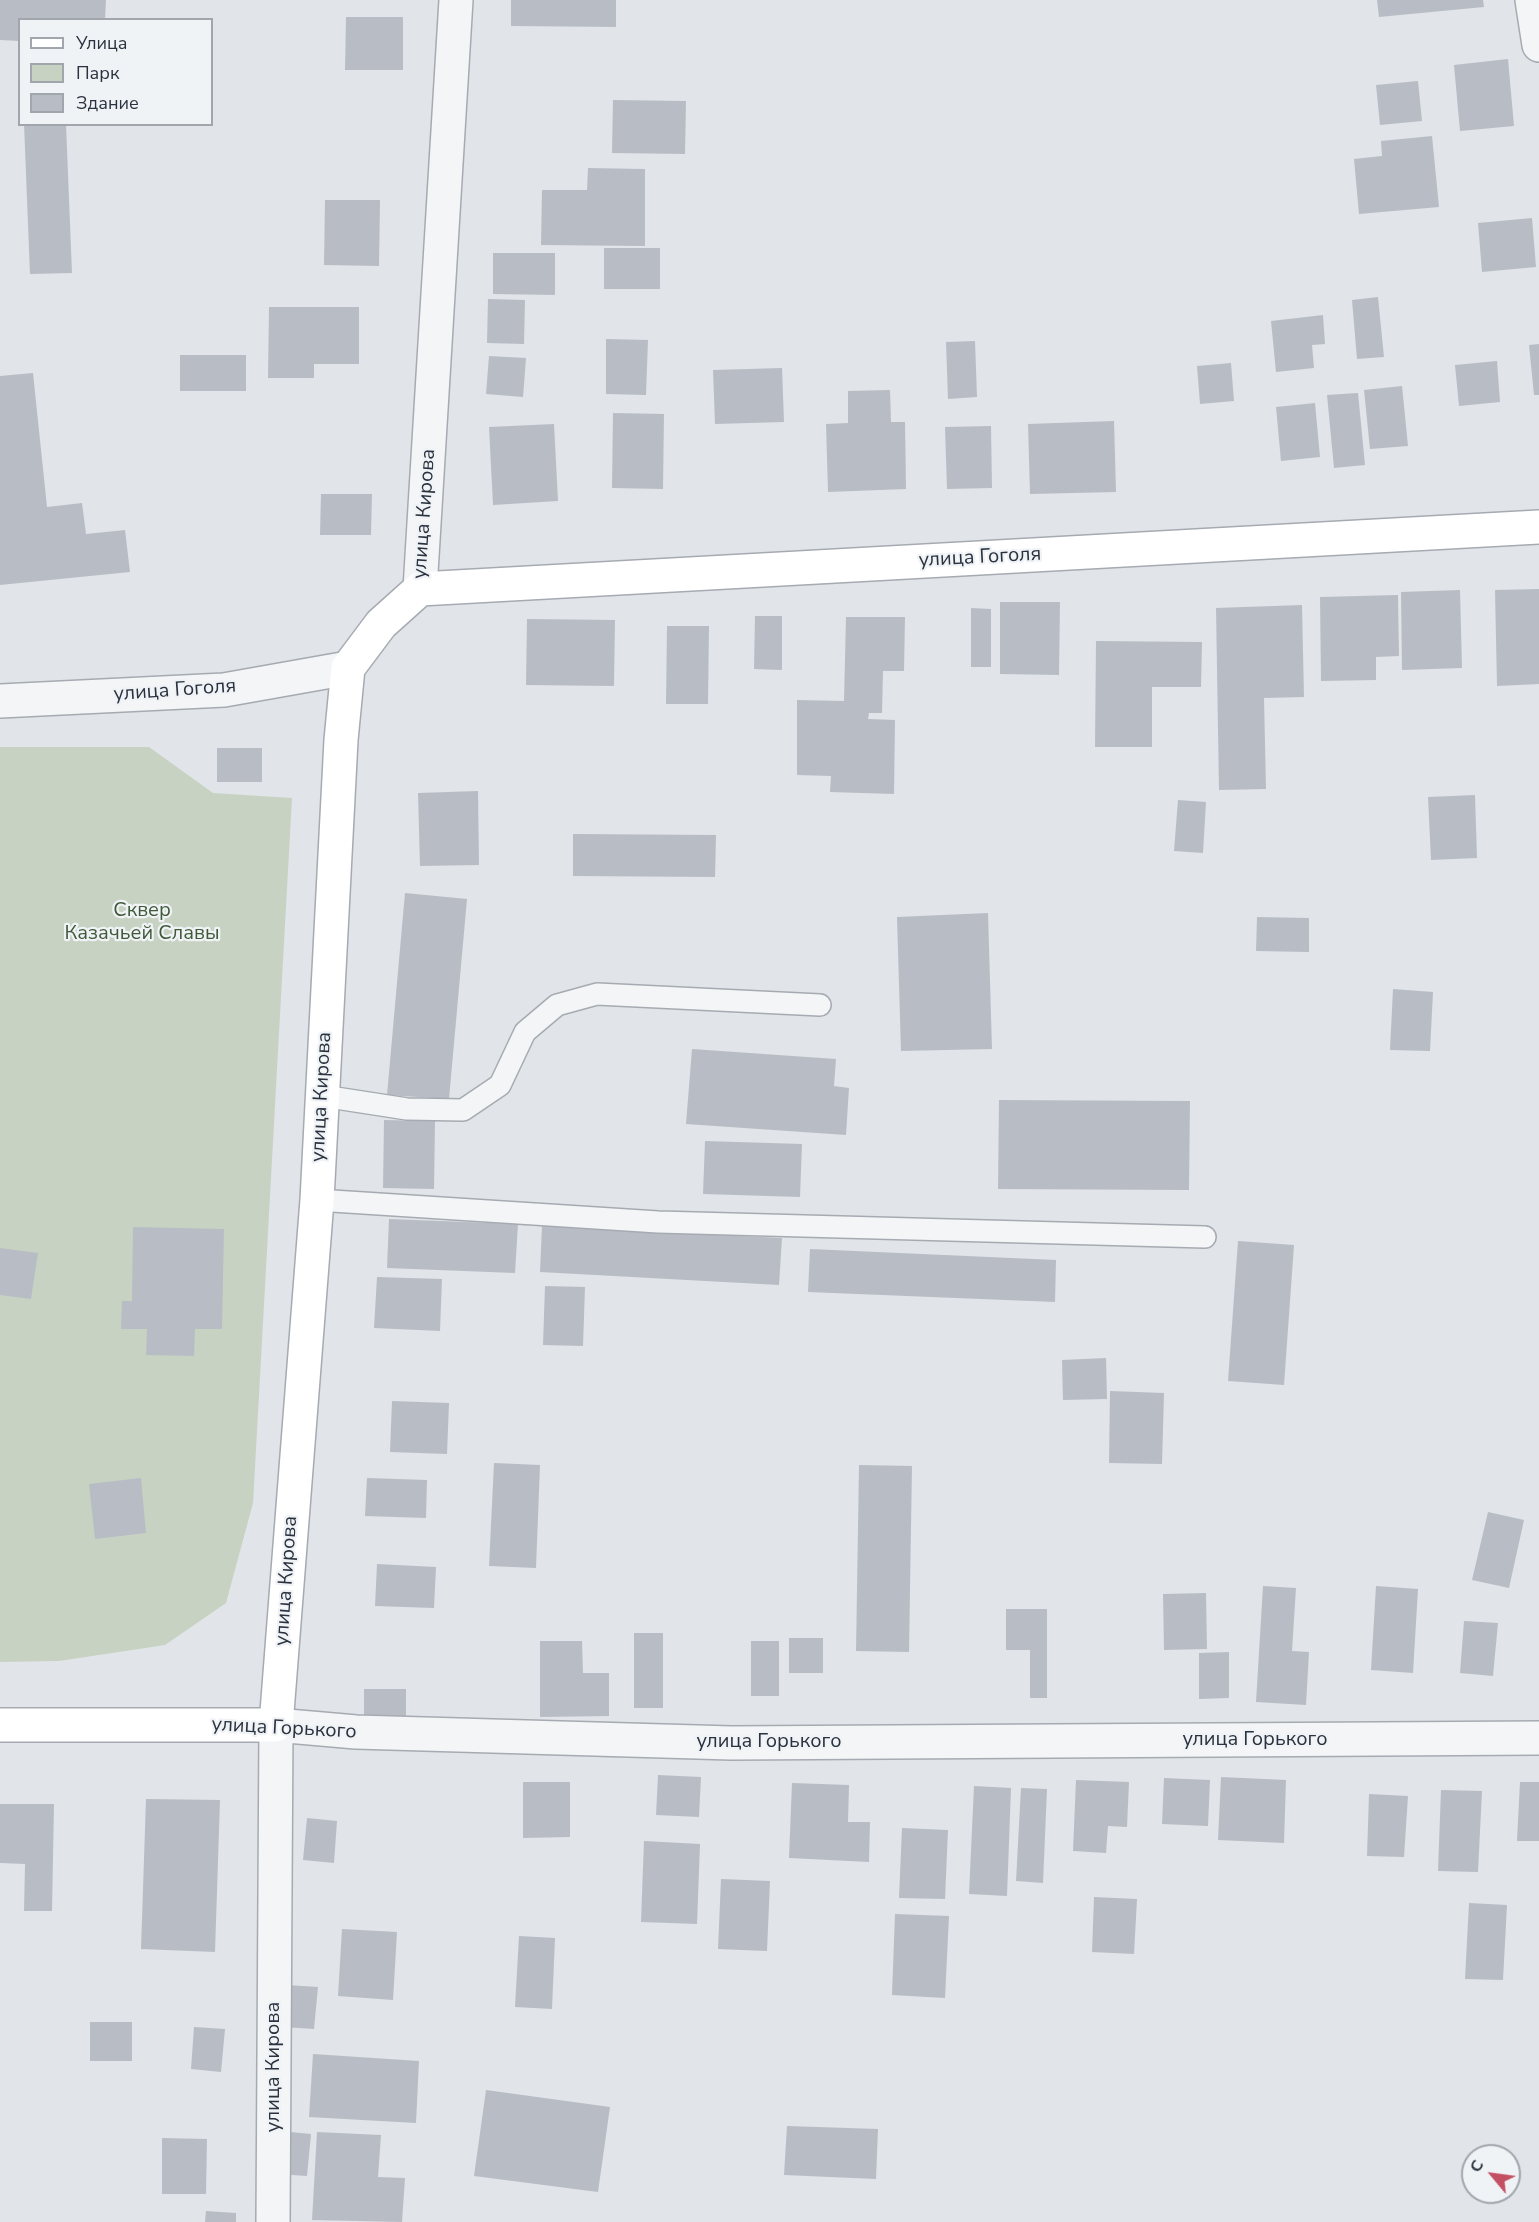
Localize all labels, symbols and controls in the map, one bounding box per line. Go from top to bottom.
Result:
legend [18,18,213,126]
text: Улица [76,31,127,55]
text: Парк [76,61,119,85]
text: Здание [76,91,139,115]
street label: улица Кирова [408,448,442,580]
street label: улица Гоголя [918,543,1042,573]
street label: улица Гоголя [113,675,237,707]
park label: Сквер Казачьей Славы [64,899,220,946]
street label: улица Кирова [307,1031,337,1163]
street label: улица Кирова [270,1515,304,1647]
street label: улица Горького [211,1713,357,1745]
street label: улица Горького [1182,1728,1328,1752]
street label: улица Горького [696,1730,842,1754]
street label: улица Кирова [262,2002,286,2132]
north arrow [1461,2144,1521,2204]
text: С [1465,2156,1489,2176]

